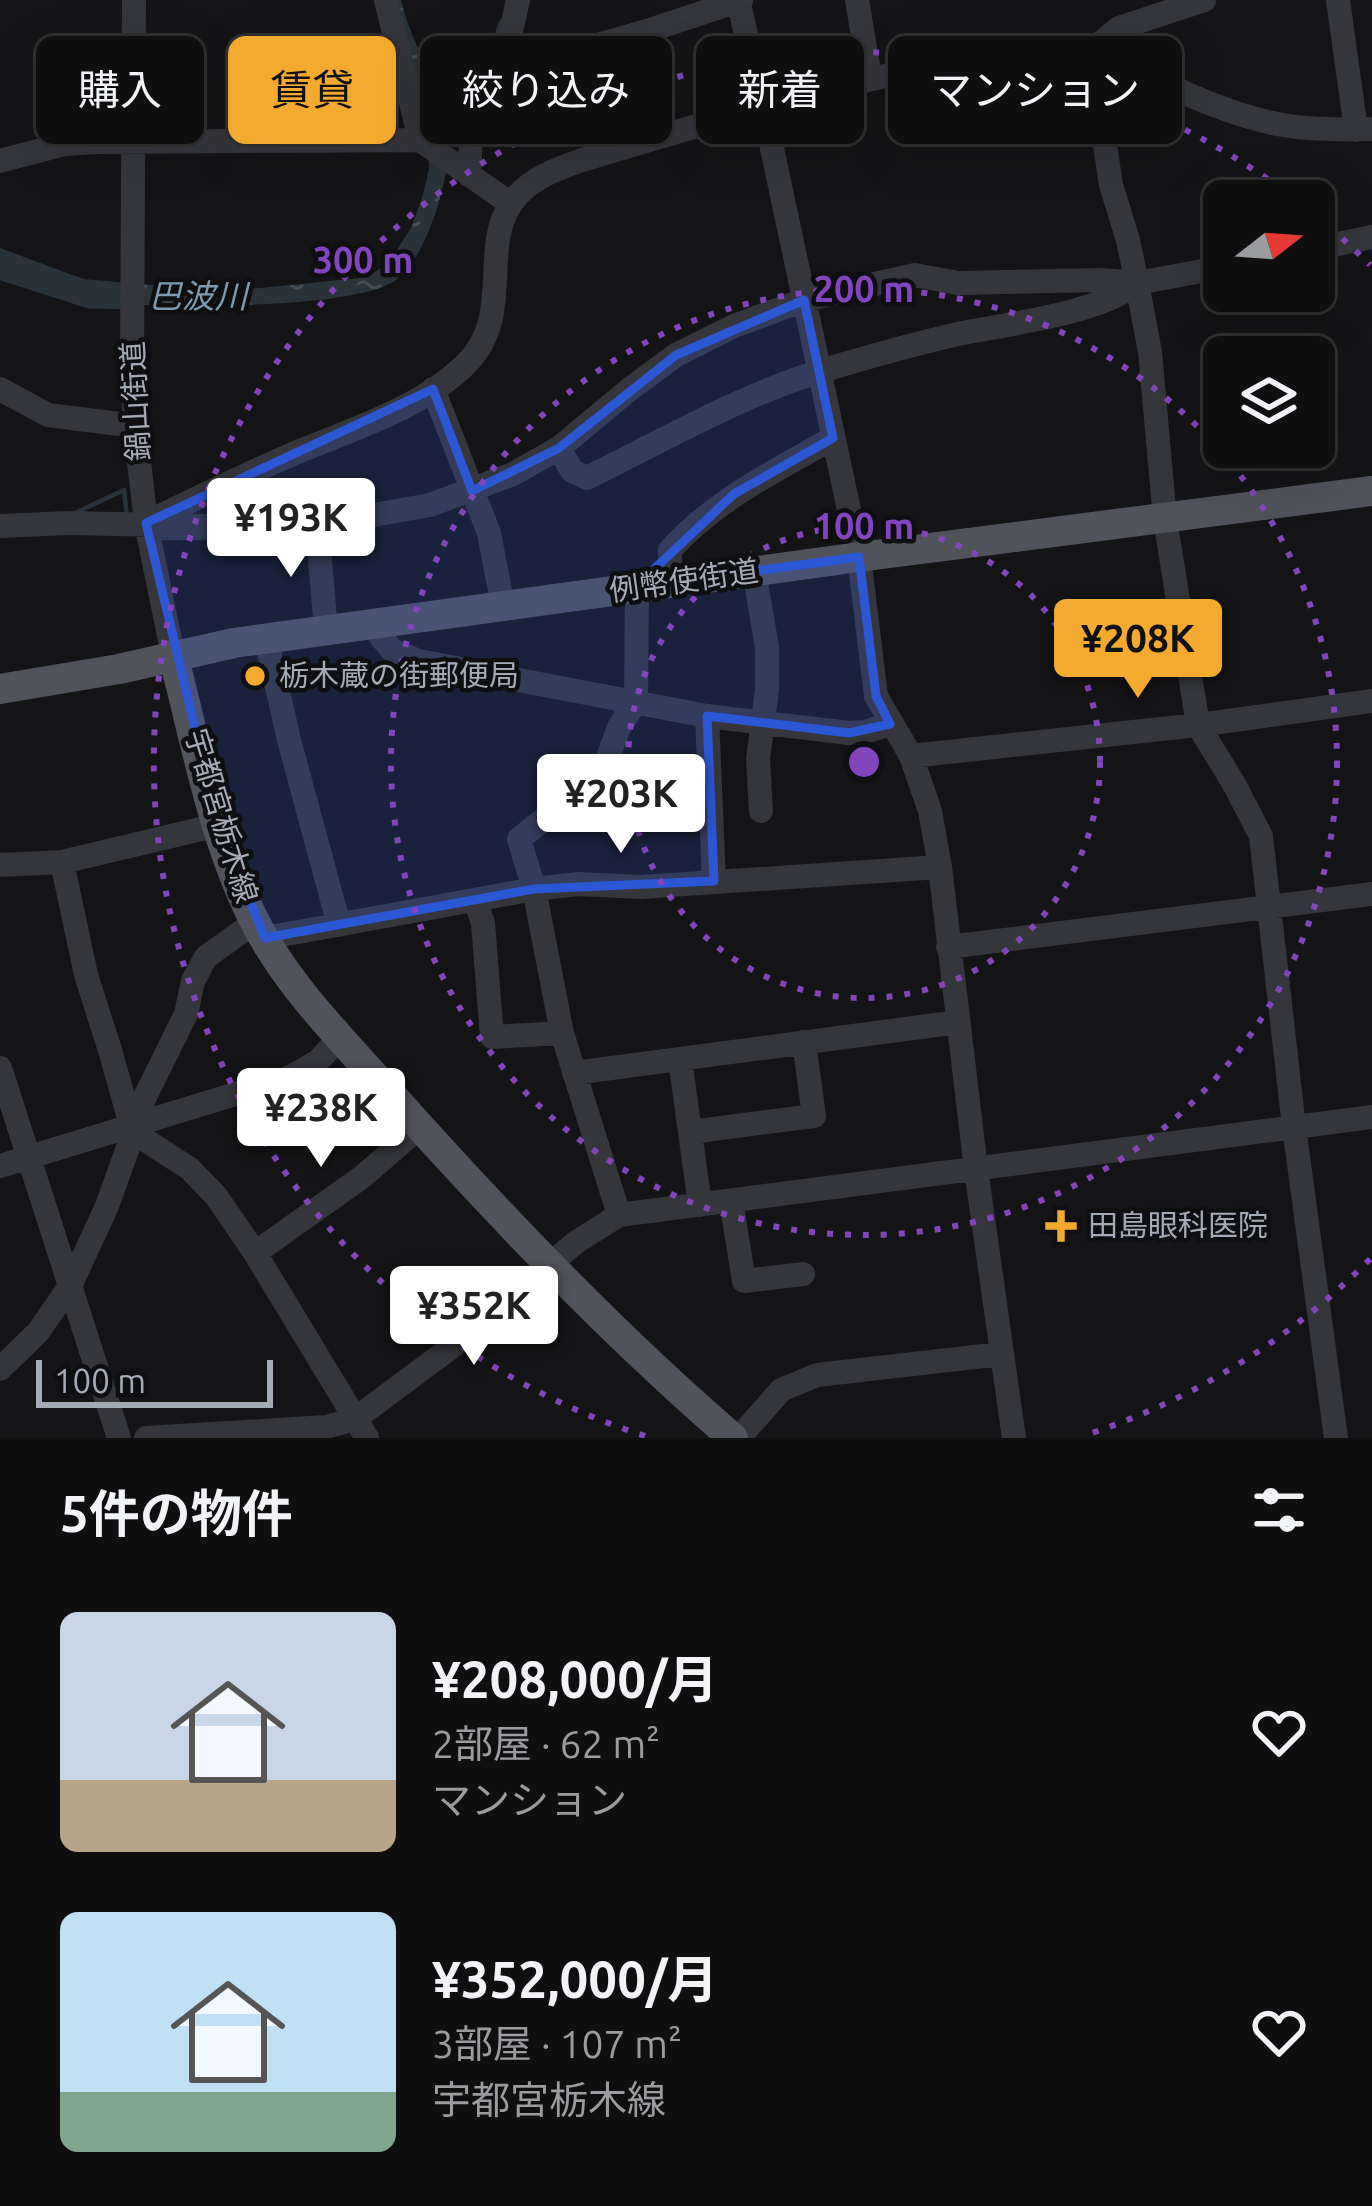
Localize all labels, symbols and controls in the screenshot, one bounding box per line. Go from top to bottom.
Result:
chip: 購入 [36,36,204,144]
chip: 賃貸 [228,36,396,144]
chip: 絞り込み [420,36,672,144]
chip: 新着 [696,36,864,144]
chip: マンション [888,36,1182,144]
north arrow [1203,180,1335,312]
map controls [1203,180,1335,468]
text: 300 m [313,239,413,280]
text: 200 m [814,268,914,309]
water label: 巴波川 [149,277,251,314]
button: layers [1203,336,1335,468]
street label: 鍋山街道 [115,340,155,462]
pin: ¥193K [207,478,375,580]
text: ¥193K [234,495,348,538]
text: 100 m [814,505,914,546]
street label: 例幣使街道 [607,553,760,607]
pin: ¥208K [1054,599,1222,701]
text: ¥208K [1081,616,1195,659]
place label: 栃木蔵の街郵便局 [279,658,519,692]
marker: 栃木蔵の街郵便局 [242,663,268,689]
street label: 宇都宮栃木線 [179,725,265,907]
centre of rings [843,741,885,783]
pin: ¥203K [537,754,705,856]
text: ¥203K [564,771,678,814]
pin: ¥238K [237,1068,405,1170]
text: ¥238K [264,1085,378,1128]
place label: 田島眼科医院 [1088,1208,1268,1242]
marker: 田島眼科医院 [1045,1210,1077,1242]
pin: ¥352K [390,1266,558,1368]
text: ¥352K [417,1283,531,1326]
scale bar [36,1354,273,1407]
text: 100 m [54,1362,146,1399]
icon: filters [1246,1477,1312,1543]
text: 5件の物件 [60,1484,293,1542]
text: ¥208,000/月 [432,1650,718,1708]
icon: home [156,1660,300,1804]
icon: heart [1246,1699,1312,1765]
text: 2部屋 · 62 m² [432,1722,660,1765]
text: マンション [432,1778,627,1821]
text: ¥352,000/月 [432,1950,718,2008]
icon: home [156,1960,300,2104]
icon: heart [1246,1999,1312,2065]
text: 3部屋 · 107 m² [432,2022,682,2065]
text: 宇都宮栃木線 [432,2078,666,2121]

